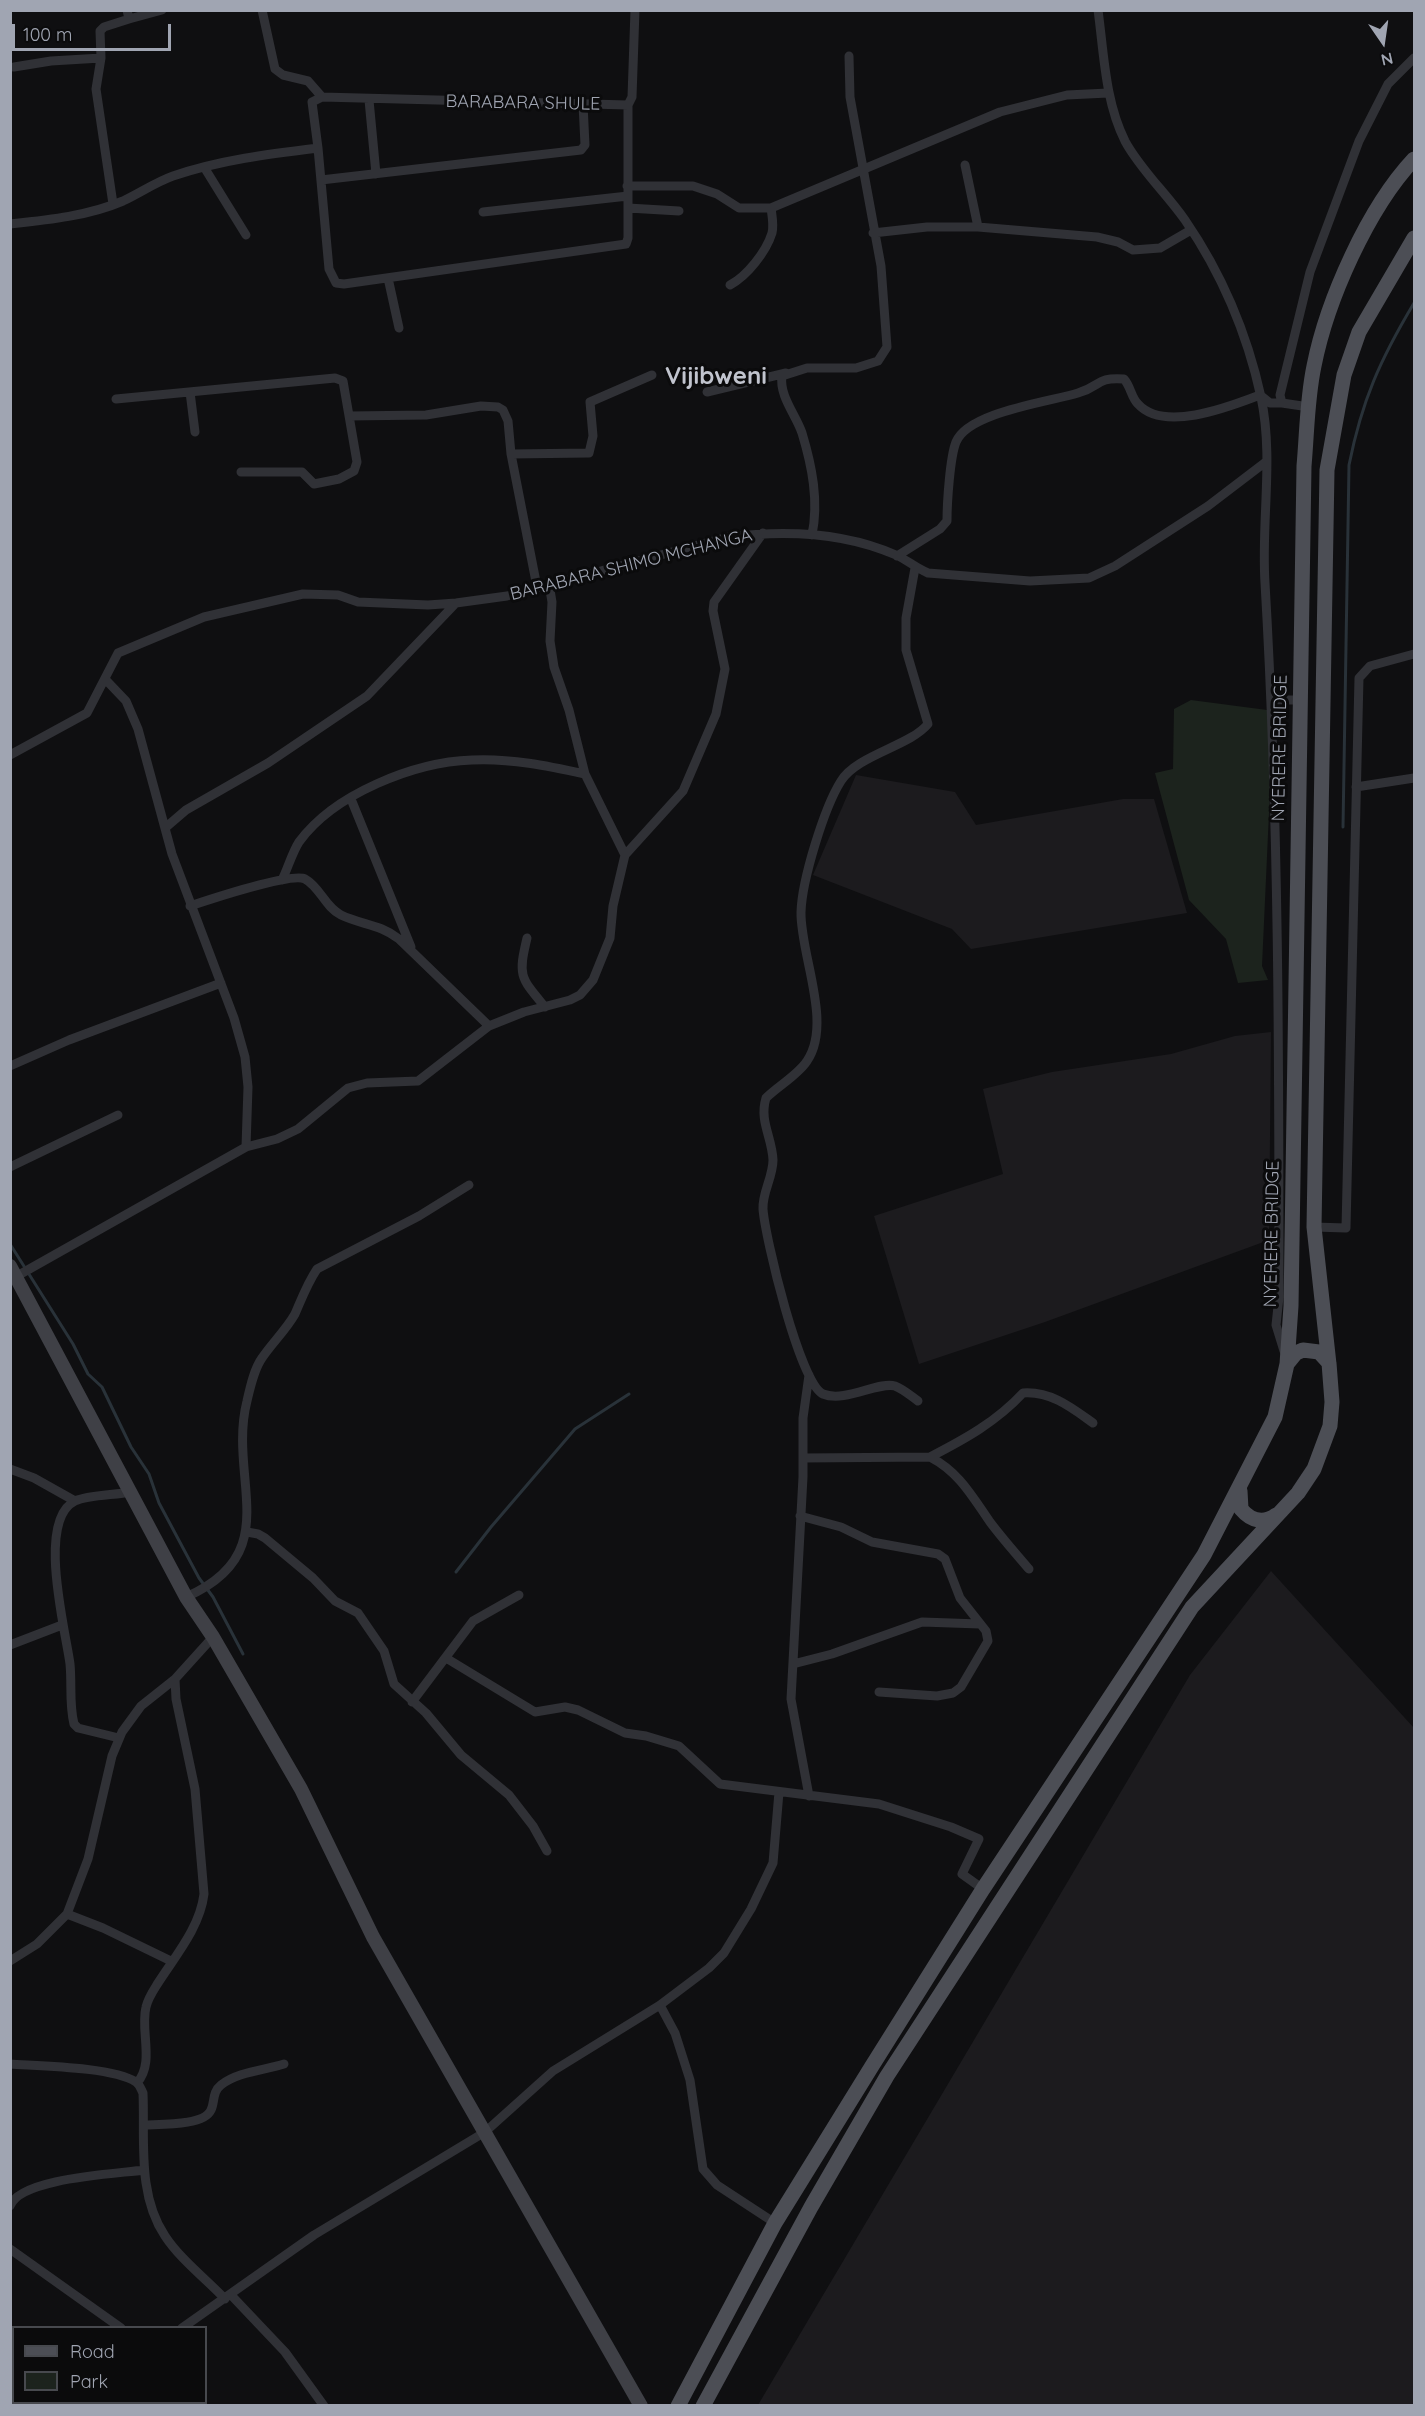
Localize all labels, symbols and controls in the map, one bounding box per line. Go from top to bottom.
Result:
scale bar [15,12,174,50]
north arrow [1353,12,1413,72]
text: 100 m [23,23,72,46]
text: N [1379,48,1395,71]
street label: BARABARA SHULE [445,91,601,115]
district label: Vijibweni [665,363,767,391]
street label: BARABARA SHIMO MCHANGA [508,524,754,606]
street label: NYERERE BRIDGE [1268,674,1292,822]
street label: NYERERE BRIDGE [1260,1160,1284,1308]
legend [12,2326,207,2404]
text: Road [70,2340,115,2363]
text: Park [70,2370,108,2393]

